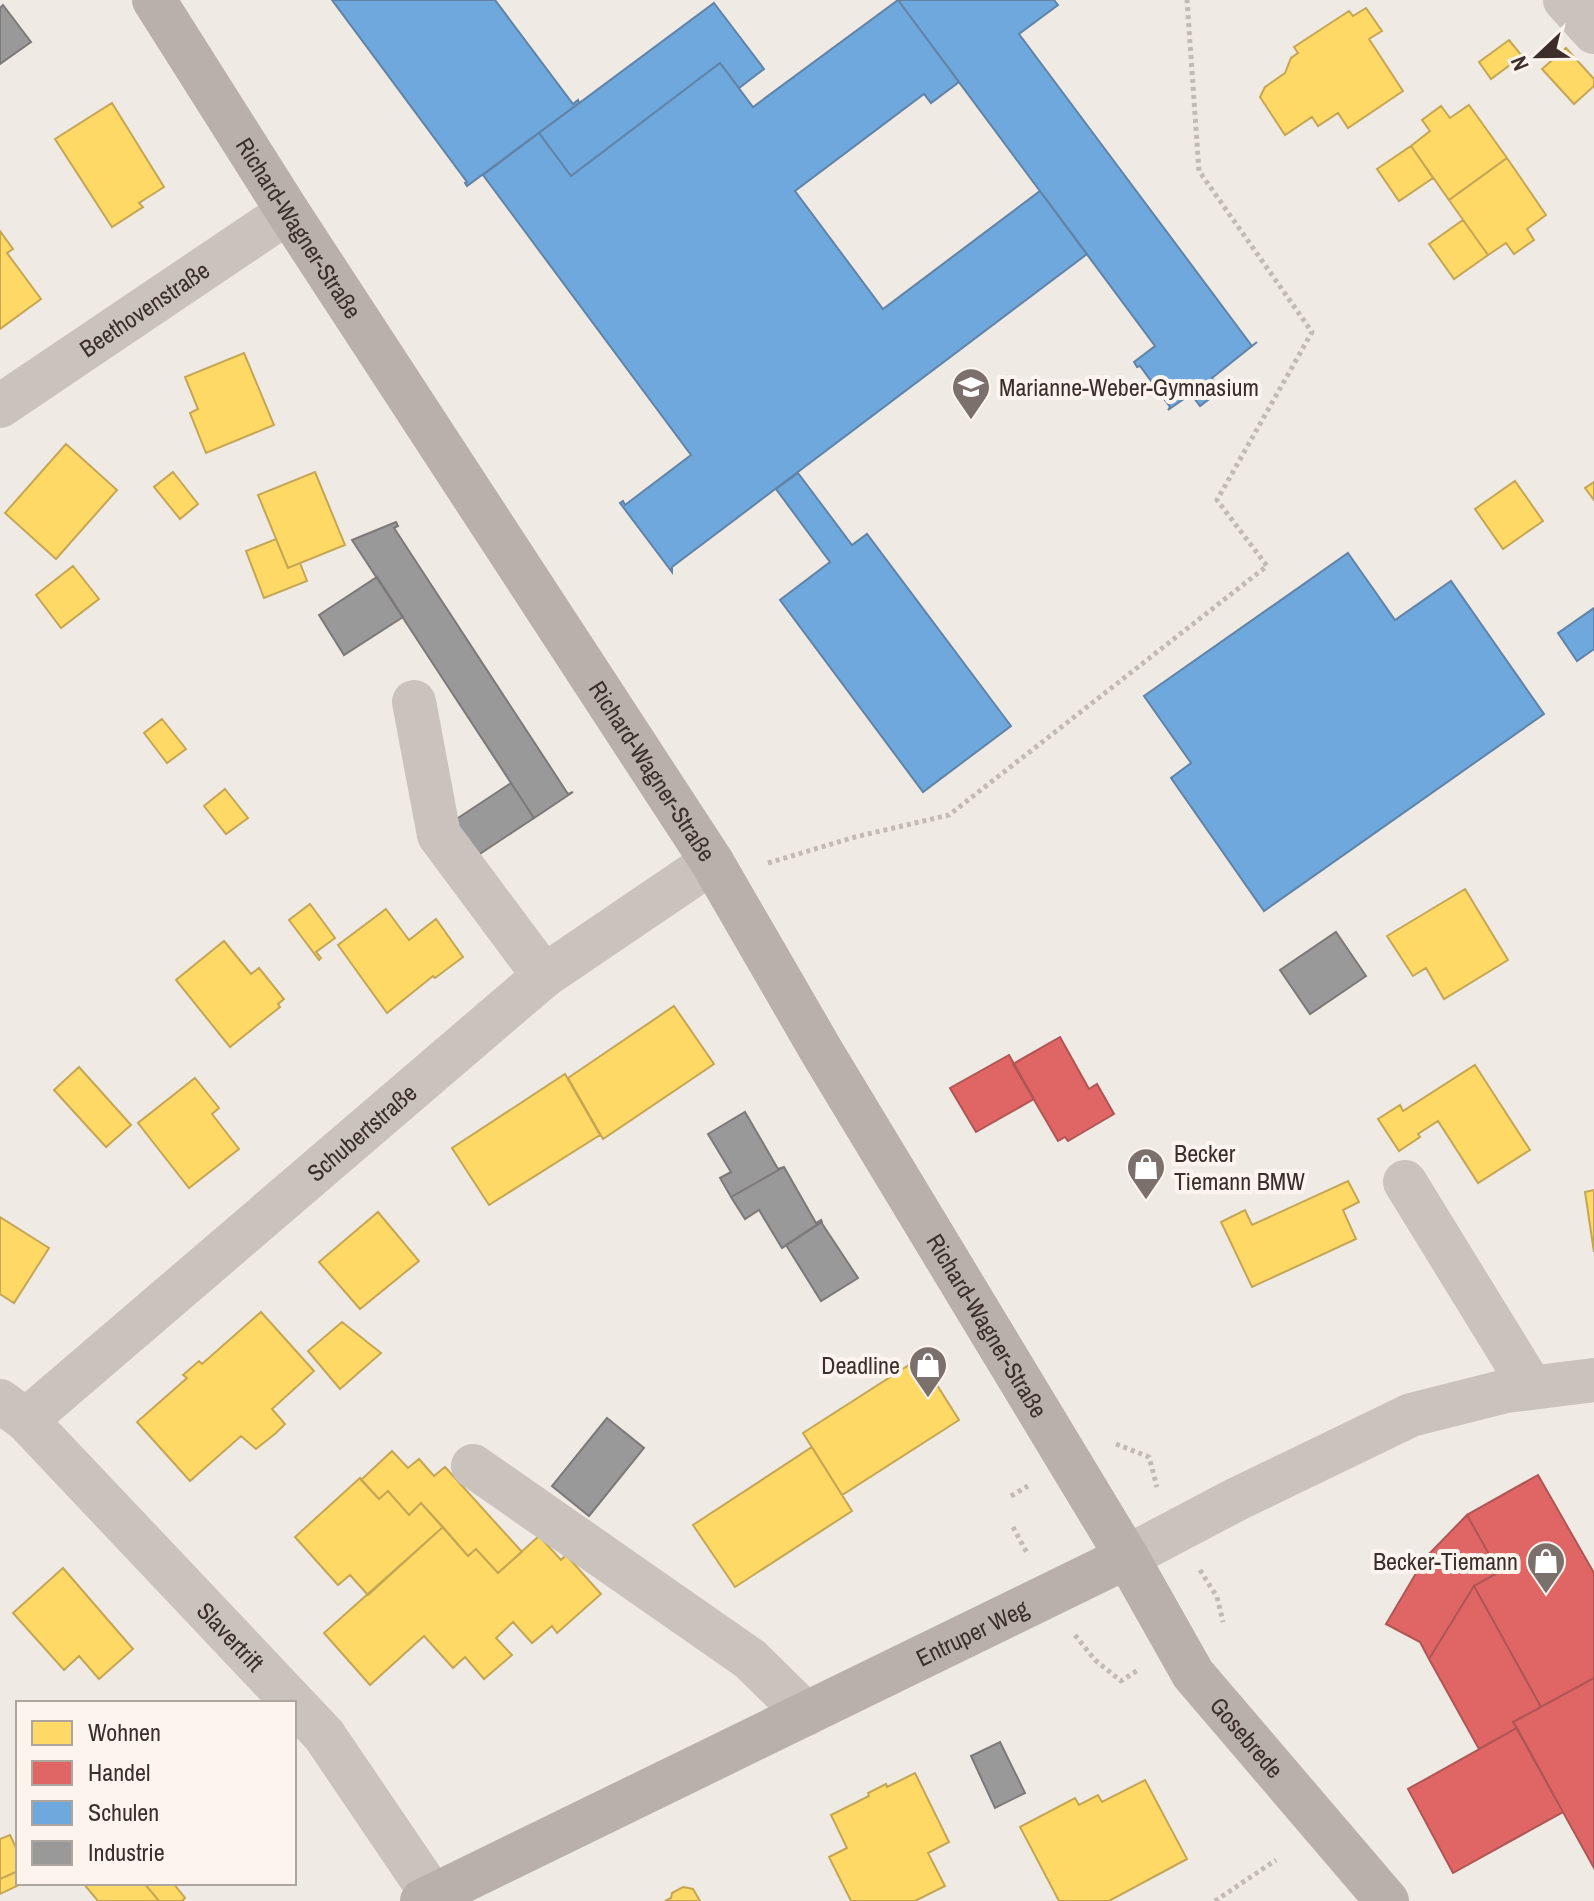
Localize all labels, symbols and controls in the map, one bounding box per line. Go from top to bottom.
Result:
north arrow [1498,16,1578,96]
text: N [1503,52,1536,75]
street label: Richard-Wagner-Straße [229,131,369,325]
street label: Beethovenstraße [73,254,215,364]
school or university icon: Marianne-Weber-Gymnasium [950,366,992,421]
place label: Marianne-Weber-Gymnasium [999,371,1259,403]
street label: Richard-Wagner-Straße [582,674,723,867]
street label: Schubertstraße [300,1076,423,1188]
place label: Becker Tiemann BMW [1174,1137,1305,1197]
shop icon: Becker Tiemann BMW [1125,1146,1167,1201]
street label: Richard-Wagner-Straße [919,1228,1055,1423]
shop icon: Deadline [907,1344,949,1399]
place label: Deadline [821,1349,900,1381]
shop icon: Becker-Tiemann [1525,1540,1567,1595]
place label: Becker-Tiemann [1373,1545,1518,1577]
street label: Entruper Weg [911,1592,1034,1674]
street label: Slavertrift [190,1595,272,1678]
street label: Gosebrede [1203,1690,1291,1785]
legend [16,1701,296,1885]
text: Wohnen [88,1716,161,1748]
text: Handel [88,1756,150,1788]
text: Schulen [88,1796,159,1828]
text: Industrie [88,1836,165,1868]

